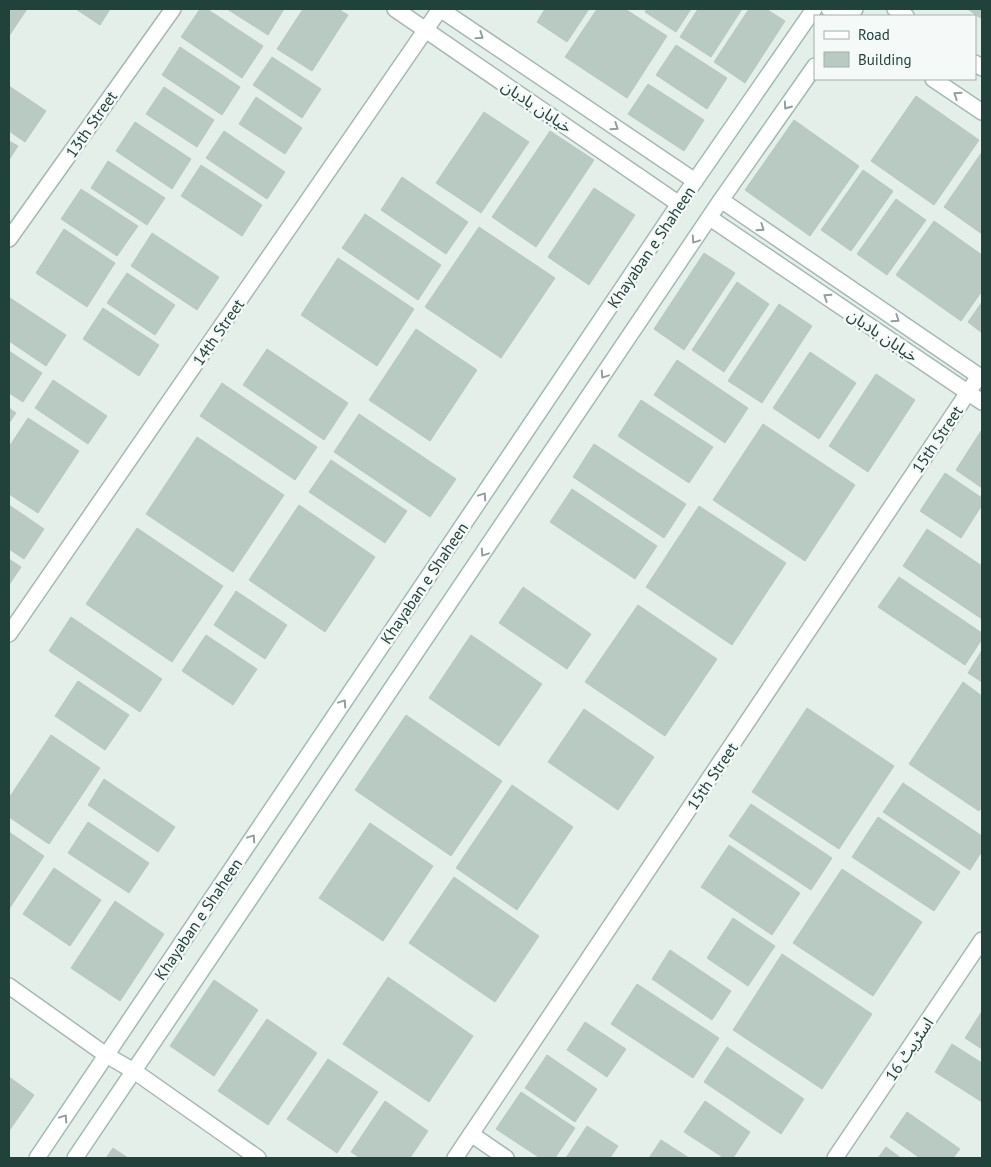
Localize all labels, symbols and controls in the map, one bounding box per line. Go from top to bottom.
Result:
legend [814,15,976,80]
text: Road [858,25,890,44]
one-way arrow [475,30,484,39]
text: Building [858,50,912,69]
street label: خیابان بادبان [498,75,576,137]
street label: 13th Street [61,86,122,161]
one-way arrow [954,92,963,101]
one-way arrow [784,101,793,110]
one-way arrow [609,121,619,130]
street label: Khayaban e Shaheen [603,182,699,312]
one-way arrow [756,222,765,231]
one-way arrow [692,234,701,244]
street label: 14th Street [188,294,249,369]
one-way arrow [823,294,832,303]
street label: خیابان بادبان [844,304,922,366]
one-way arrow [890,313,899,322]
one-way arrow [601,369,610,379]
street label: 15th Street [907,401,967,476]
one-way arrow [477,492,486,501]
street label: Khayaban e Shaheen [376,518,472,648]
one-way arrow [481,547,490,557]
one-way arrow [337,699,346,709]
street label: 15th Street [682,738,742,813]
one-way arrow [246,834,255,844]
street label: Khayaban e Shaheen [150,854,246,984]
street label: اسٹریٹ 16 [881,1013,937,1085]
one-way arrow [58,1114,67,1124]

